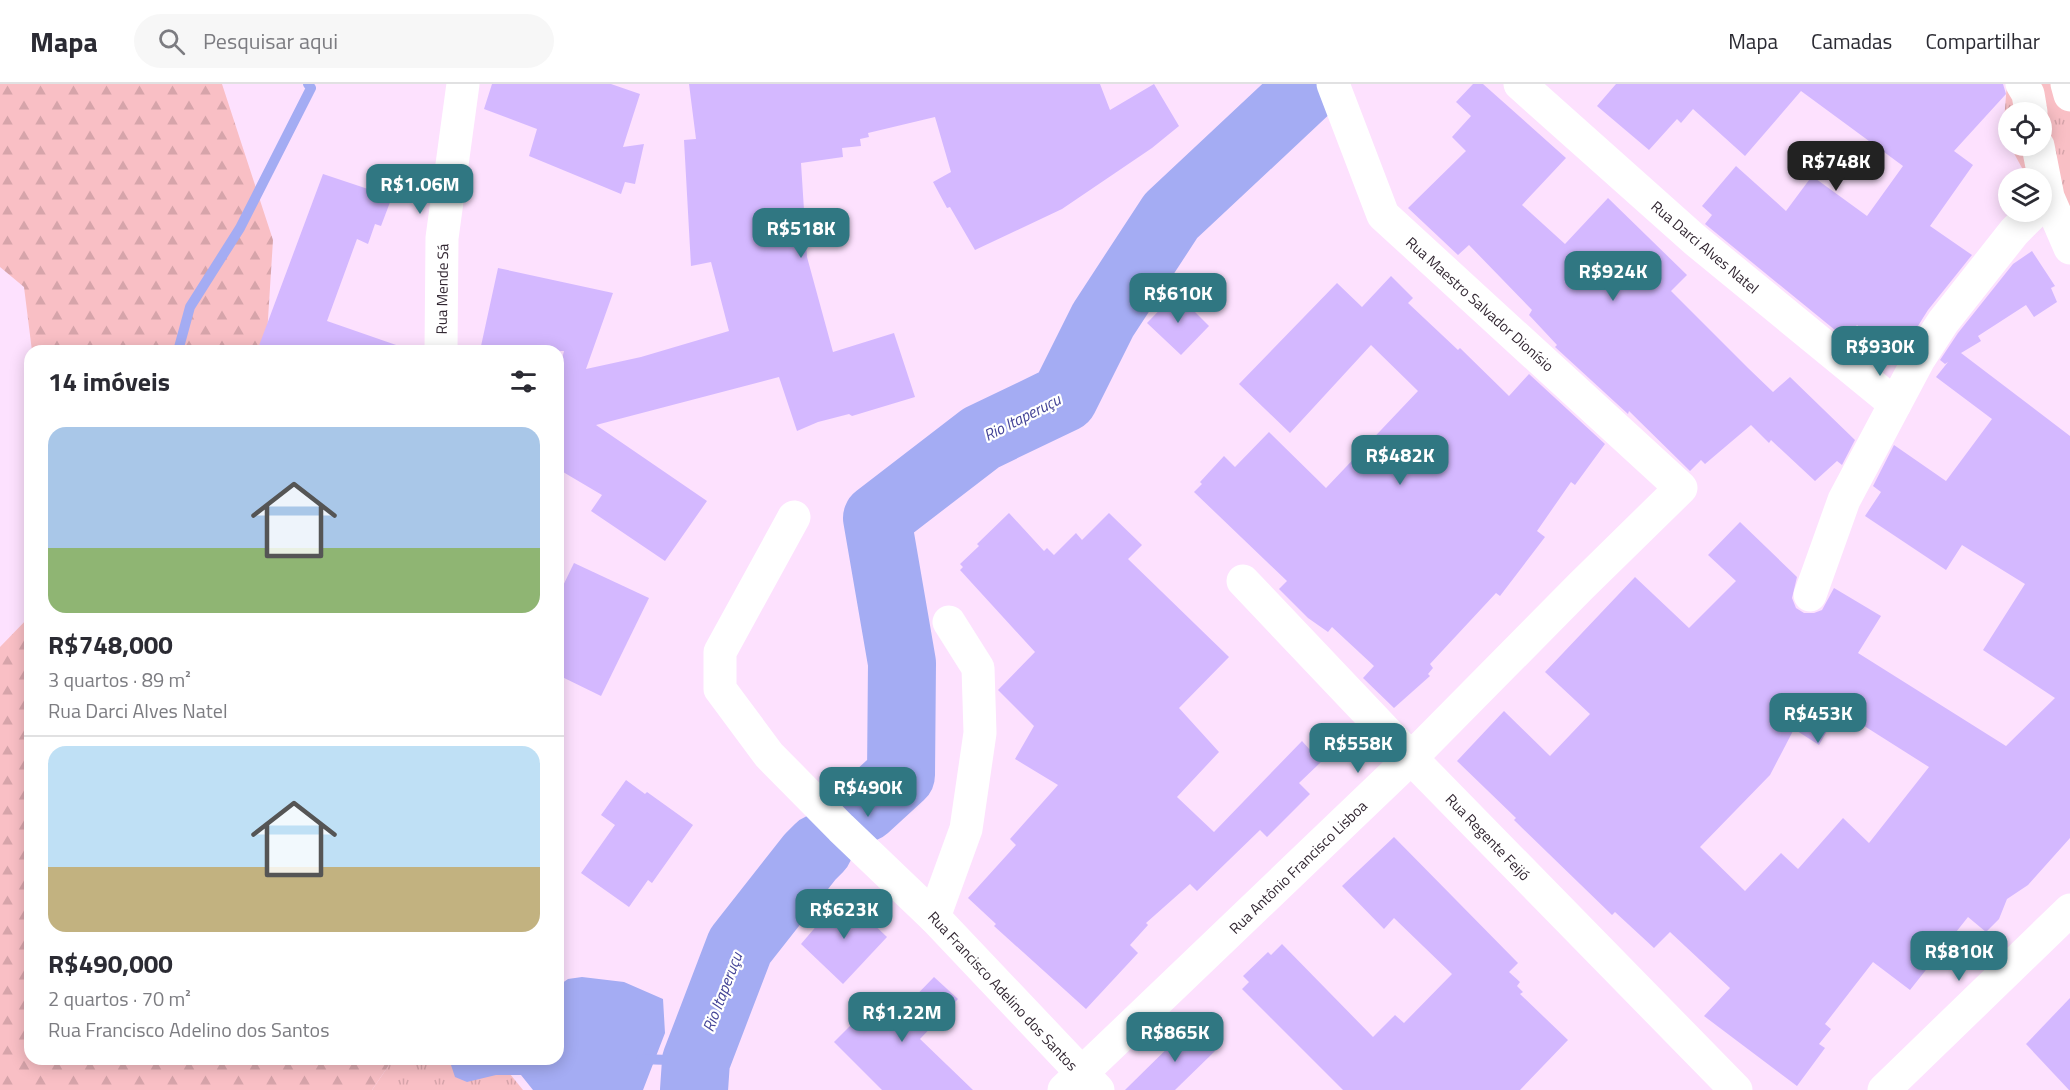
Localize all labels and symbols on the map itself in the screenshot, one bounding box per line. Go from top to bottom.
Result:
pin: R$748K [1787,141,1885,192]
pin: R$1.06M [365,164,475,215]
street label: Rua Darci Alves Natel [1646,195,1764,299]
pin: R$518K [752,208,850,259]
street label: Rua Maestro Salvador Dionísio [1401,231,1559,377]
street label: Rua Mende Sá [430,243,454,334]
pin: R$924K [1564,251,1662,302]
pin: R$610K [1129,273,1227,324]
pin: R$930K [1831,326,1929,377]
water label: Rio Itaperuçu [979,387,1066,447]
pin: R$482K [1351,435,1449,486]
pin: R$453K [1769,693,1867,744]
pin: R$558K [1309,723,1407,774]
pin: R$490K [819,767,917,818]
street label: Rua Regente Feijó [1440,788,1536,886]
street label: Rua Antônio Francisco Lisboa [1224,794,1373,939]
pin: R$623K [795,889,893,940]
street label: Rua Francisco Adelino dos Santos [923,906,1083,1076]
pin: R$810K [1910,931,2008,982]
water label: Rio Itaperuçu [696,948,749,1035]
pin: R$1.22M [847,992,957,1043]
pin: R$865K [1126,1012,1224,1063]

